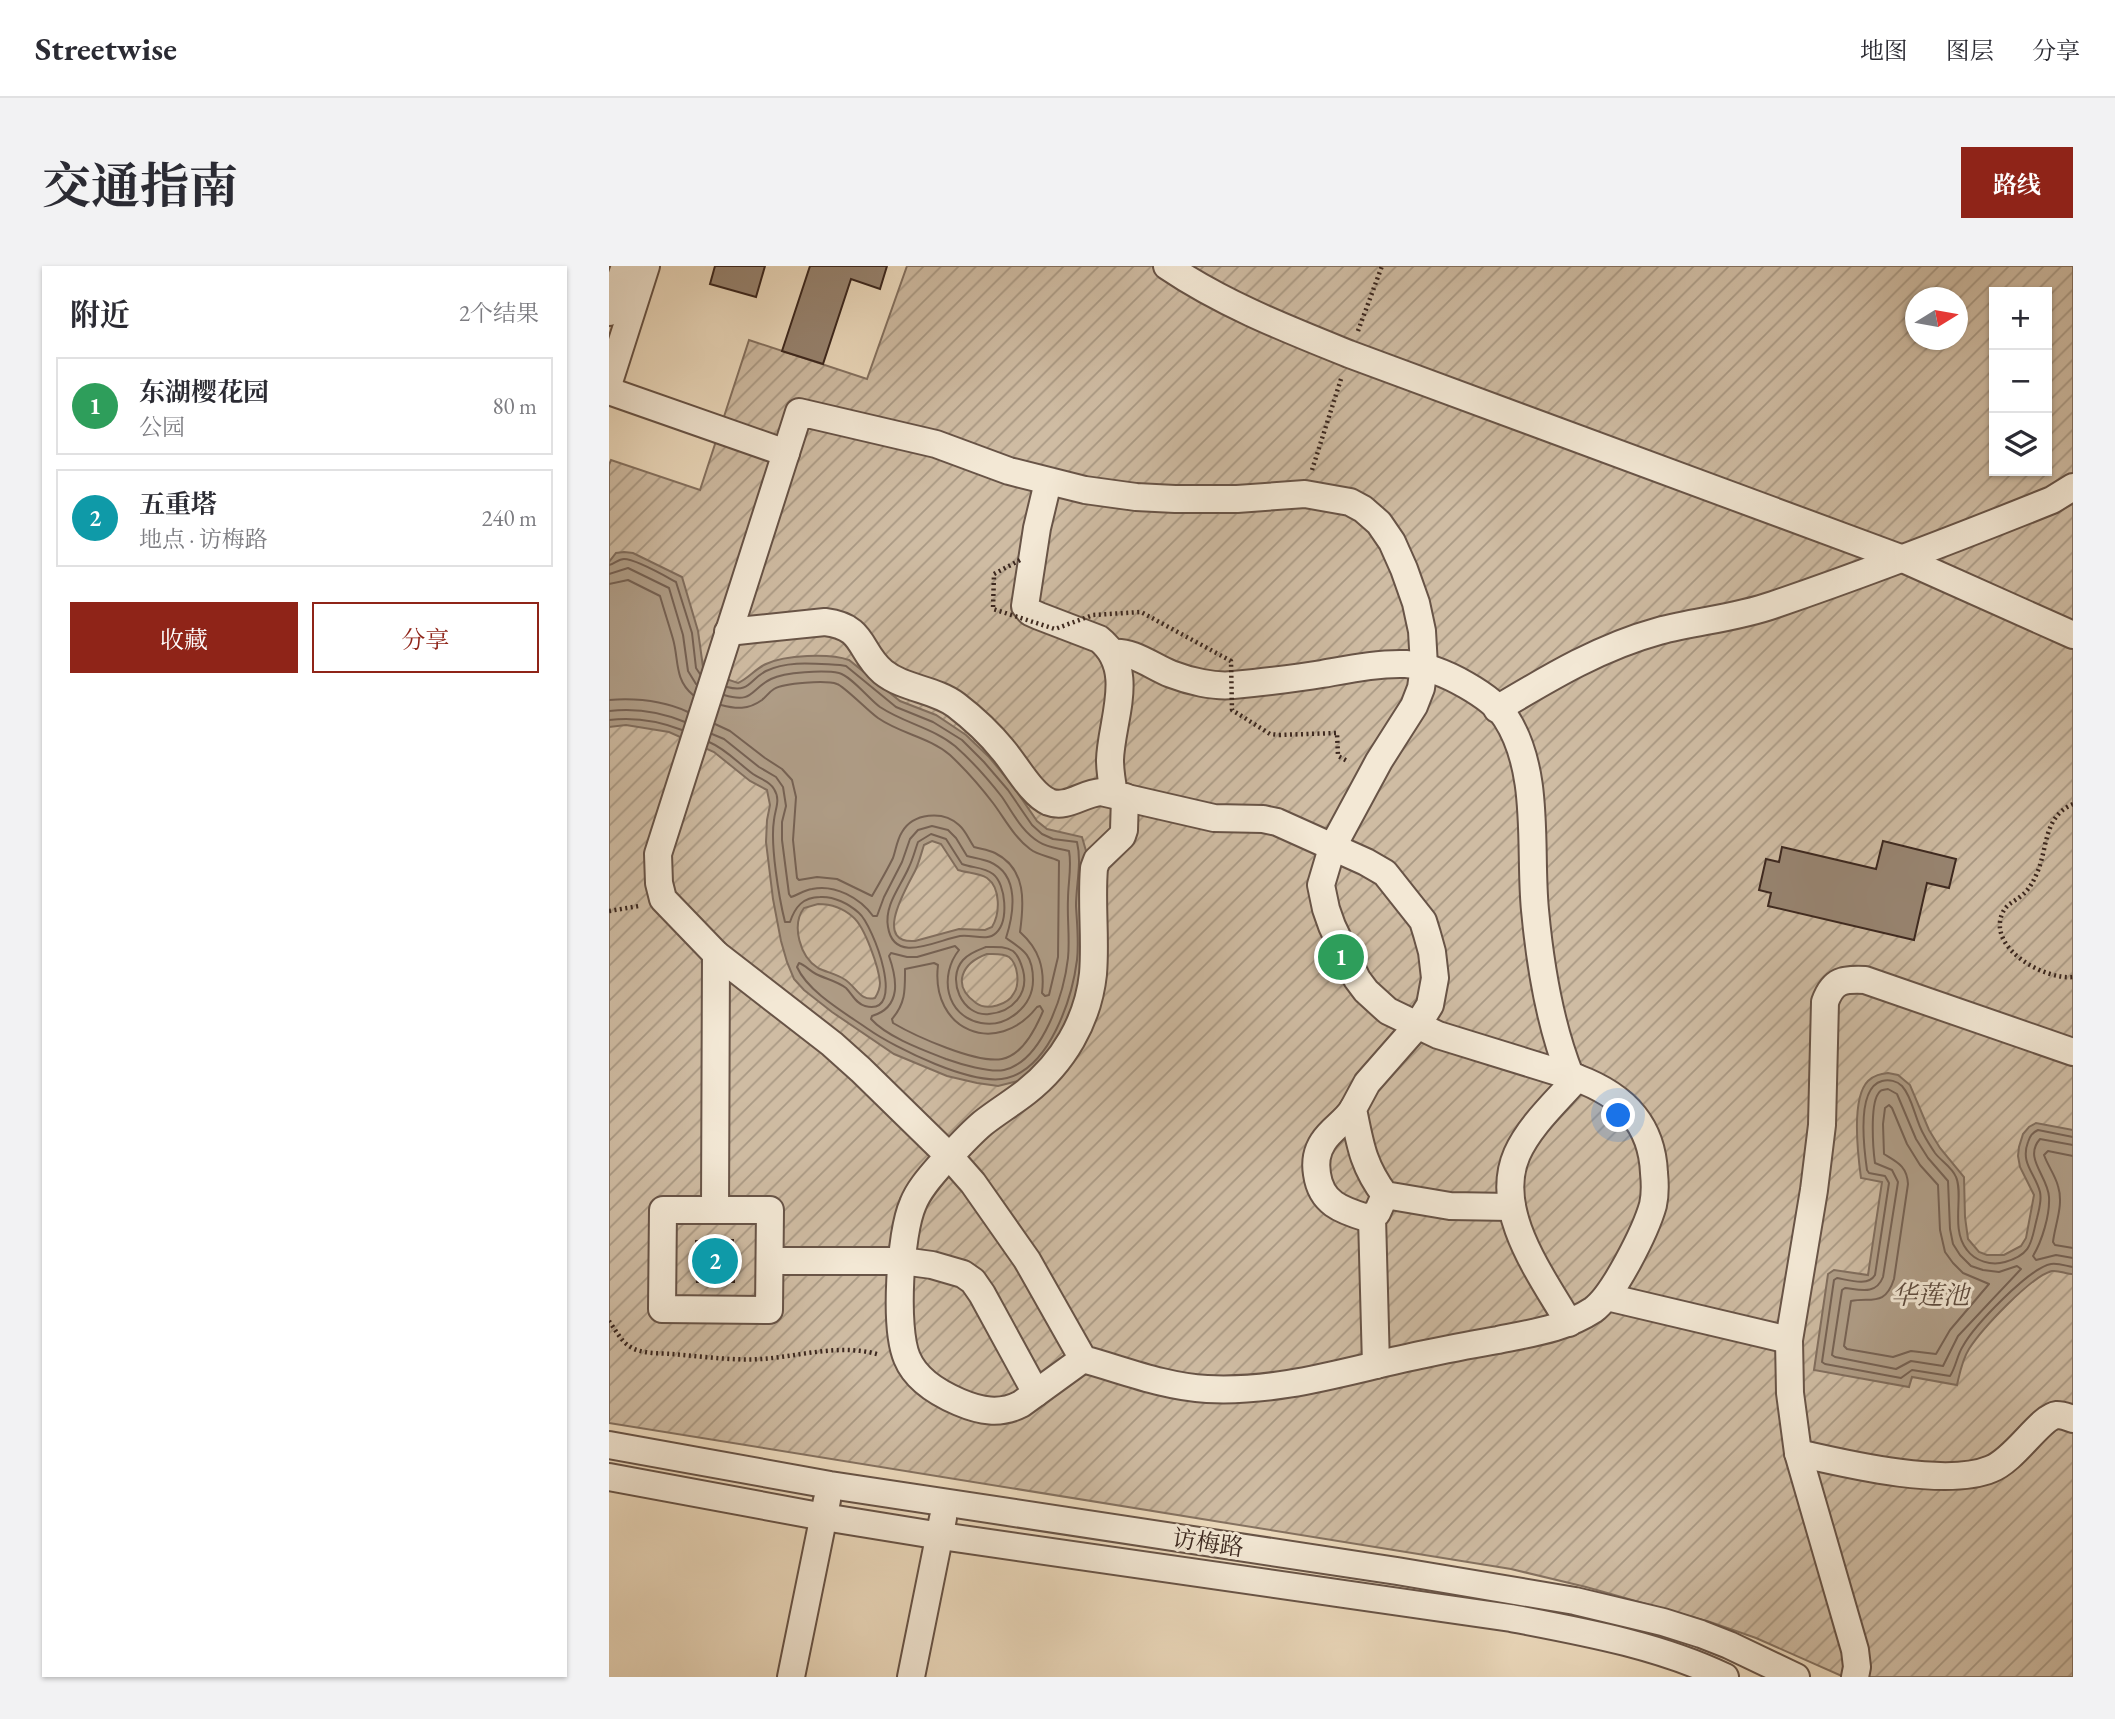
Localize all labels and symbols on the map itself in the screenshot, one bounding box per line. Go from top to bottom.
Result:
north arrow [1905,287,1968,350]
pin: 1 [1318,931,1364,983]
your location [1601,1098,1635,1132]
pin: 2 [692,1235,738,1287]
water label: 华莲池 [1891,1278,1972,1312]
street label: 访梅路 [1170,1522,1246,1563]

